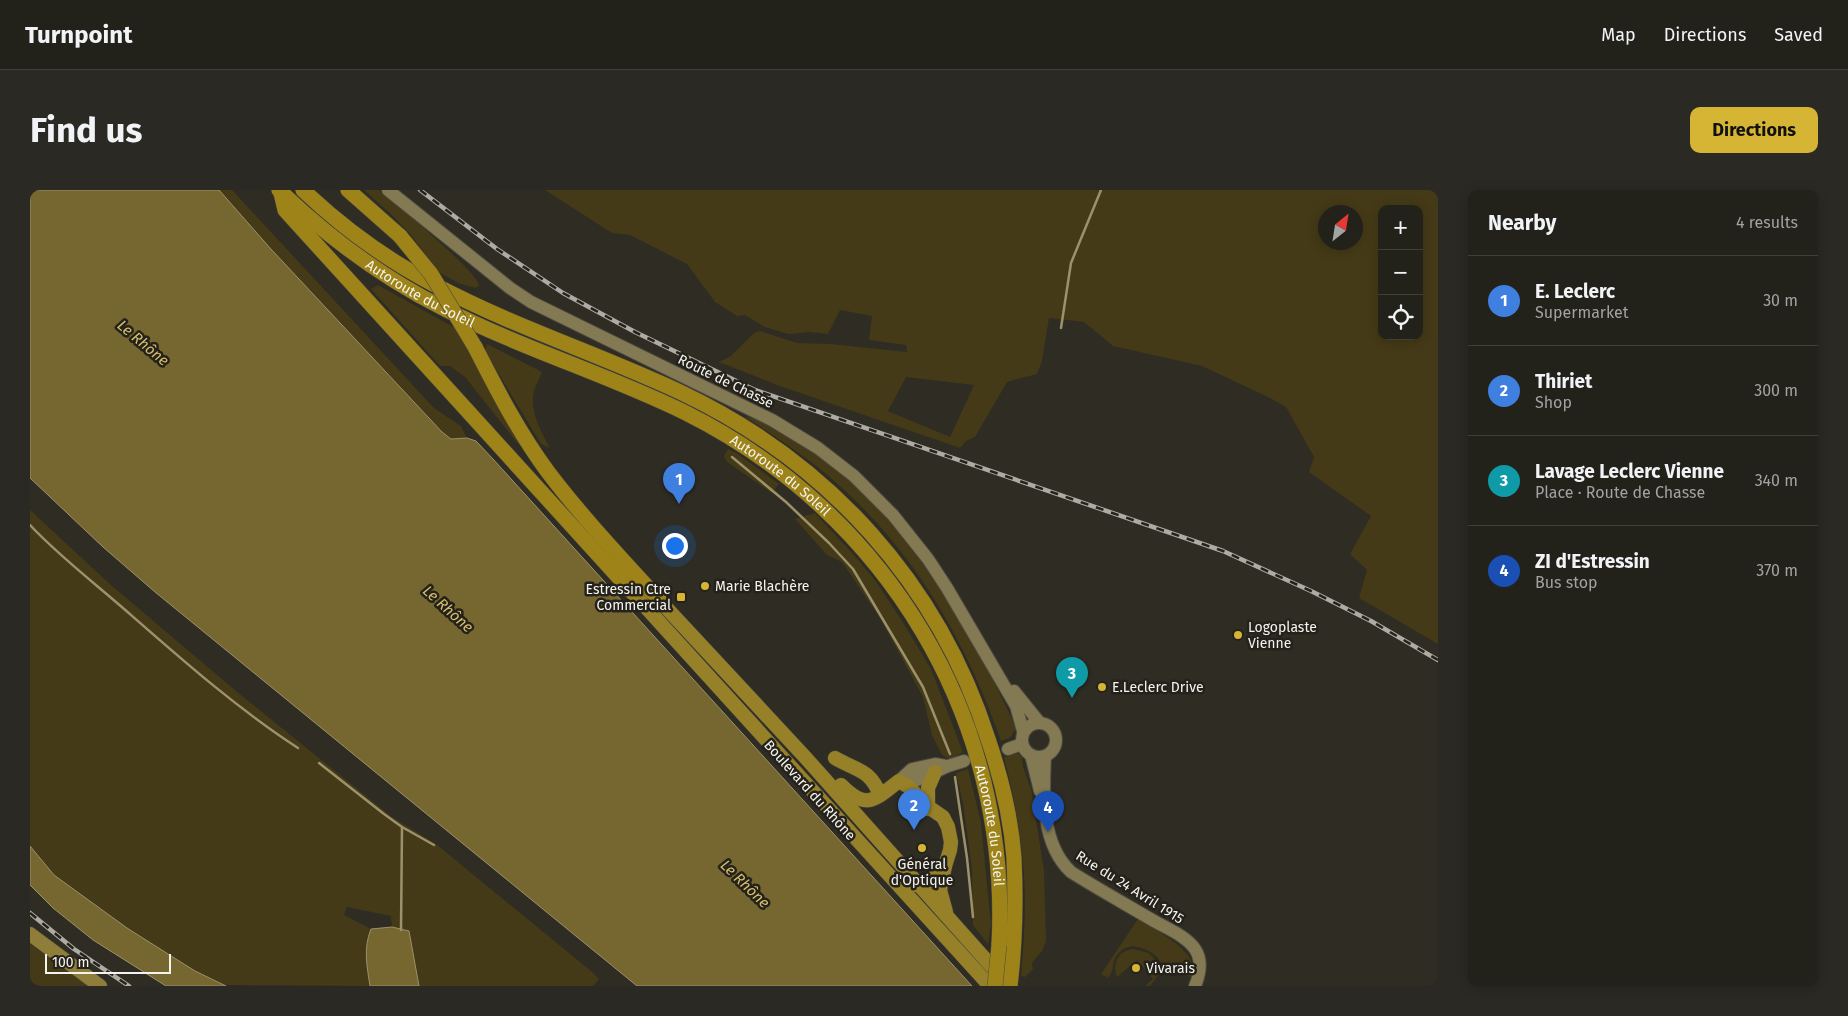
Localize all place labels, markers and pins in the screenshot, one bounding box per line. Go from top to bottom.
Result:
pin: 1 [663,463,695,504]
place label: Marie Blachère [715,578,810,595]
marker: Marie Blachère [699,580,711,592]
place label: Estressin Ctre Commercial [585,581,671,614]
marker: Estressin Ctre Commercial [675,591,687,603]
place label: Logoplaste Vienne [1248,619,1317,652]
marker: Logoplaste Vienne [1232,629,1244,641]
pin: 3 [1056,657,1088,698]
place label: E.Leclerc Drive [1112,679,1204,696]
marker: E.Leclerc Drive [1096,681,1108,693]
pin: 2 [898,789,930,830]
pin: 4 [1032,791,1064,832]
marker: Général d'Optique [916,842,928,854]
place label: Général d'Optique [891,856,953,889]
place label: Vivarais [1146,960,1195,977]
marker: Vivarais [1130,962,1142,974]

